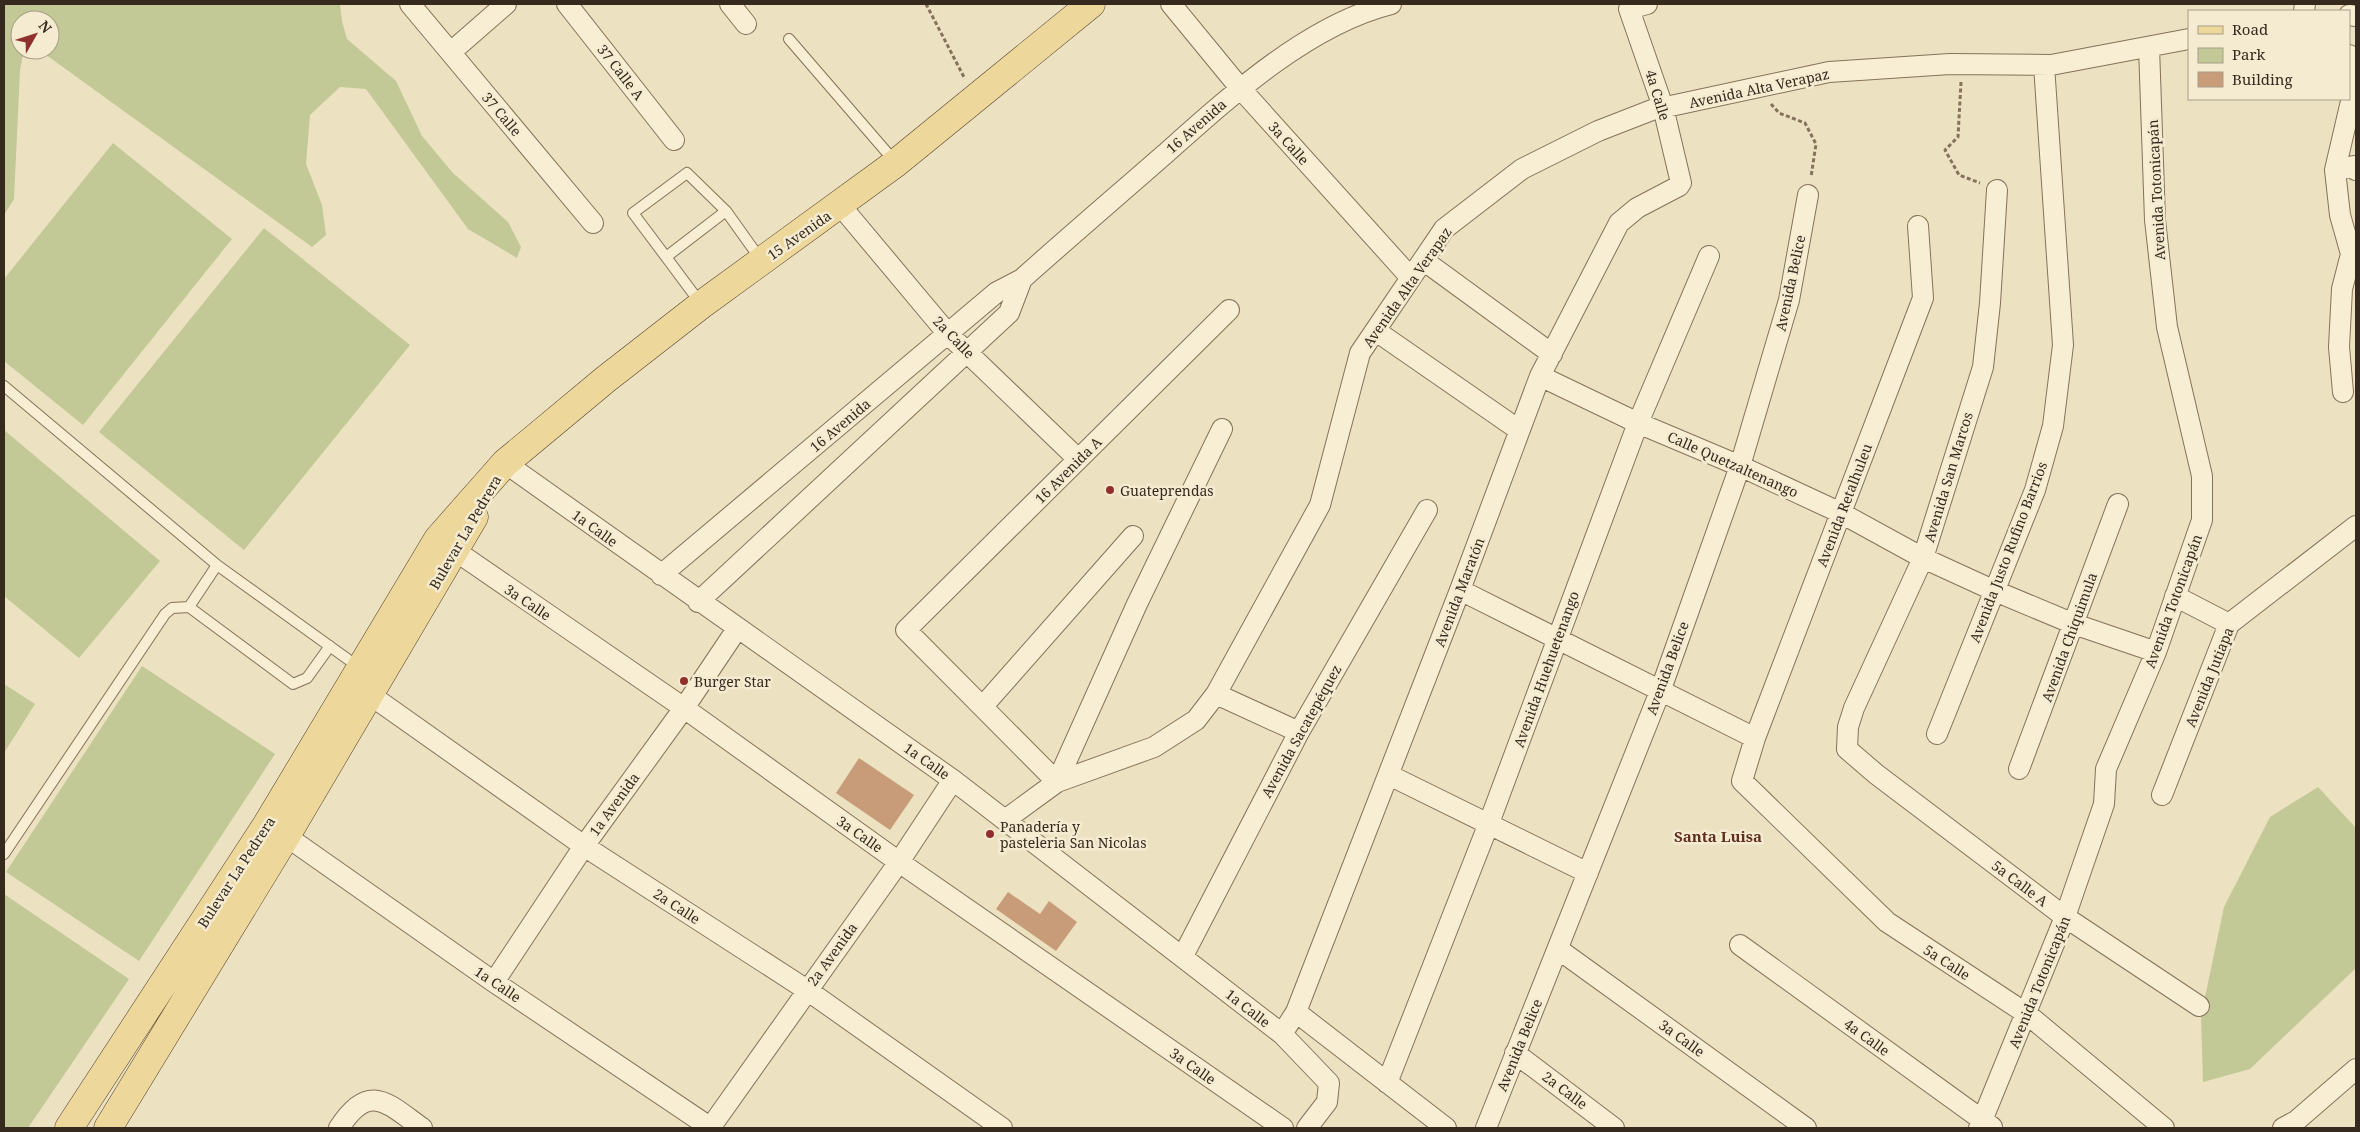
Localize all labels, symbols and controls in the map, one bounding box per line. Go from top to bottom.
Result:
north arrow [10,10,60,60]
legend [2188,10,2350,100]
text: N [35,16,56,37]
text: Road [2232,19,2268,39]
street label: 37 Calle A [593,40,649,104]
text: Park [2232,44,2266,64]
street label: Avenida Alta Verapaz [1687,64,1831,112]
street label: 4a Calle [1641,67,1675,123]
text: Building [2232,69,2293,89]
street label: 37 Calle [478,88,526,140]
street label: 16 Avenida [1162,95,1230,157]
street label: 3a Calle [1265,117,1313,169]
street label: Avenida Totonicapán [2143,119,2169,261]
street label: 15 Avenida [763,206,835,264]
street label: Avenida Alta Verapaz [1358,223,1456,351]
street label: Avenida Belice [1771,233,1809,333]
street label: 2a Calle [929,312,979,362]
street label: 16 Avenida [806,394,875,456]
street label: Avenida San Marcos [1919,410,1977,544]
street label: Calle Quetzaltenango [1665,427,1801,501]
street label: 16 Avenida A [1030,432,1106,508]
street label: Avenida Retalhuleu [1812,441,1876,569]
street label: Avenida Justo Rufino Barrios [1965,459,2051,645]
street label: Bulevar La Pedrera [424,471,506,593]
place label: Guateprendas [1120,481,1214,500]
marker: Guateprendas [1104,484,1116,496]
street label: 1a Calle [568,505,622,551]
street label: Avenida Totonicapán [2140,531,2206,671]
street label: Avenida Maratón [1429,535,1489,649]
street label: Avenida Chiquimula [2037,569,2101,704]
street label: 3a Calle [501,580,555,624]
street label: Avenida Huehuetenango [1509,588,1583,750]
street label: Avenida Belice [1641,619,1693,717]
street label: Avenida Jutiapa [2180,624,2238,730]
street label: Avenida Sacatepéquez [1257,661,1345,801]
place label: Burger Star [694,672,771,691]
marker: Burger Star [678,675,690,687]
street label: 1a Calle [900,738,954,784]
street label: 1a Avenida [585,768,643,840]
street label: 3a Calle [833,811,887,857]
street label: Bulevar La Pedrera [193,813,279,931]
place label: Panadería y pasteleria San Nicolas [1000,817,1146,852]
district label: Santa Luisa [1674,826,1762,846]
marker: Panadería y pasteleria San Nicolas [984,828,996,840]
street label: 5a Calle A [1988,856,2052,910]
street label: 2a Calle [650,884,704,928]
street label: Avenida Totonicapán [2004,913,2074,1051]
street label: 2a Avenida [803,918,861,990]
street label: 5a Calle [1920,940,1974,984]
street label: 1a Calle [471,962,525,1006]
street label: 1a Calle [1222,985,1274,1031]
street label: Avenida Belice [1492,996,1546,1094]
street label: 4a Calle [1840,1014,1894,1060]
street label: 3a Calle [1655,1015,1709,1061]
street label: 3a Calle [1166,1043,1220,1089]
street label: 2a Calle [1539,1067,1591,1113]

